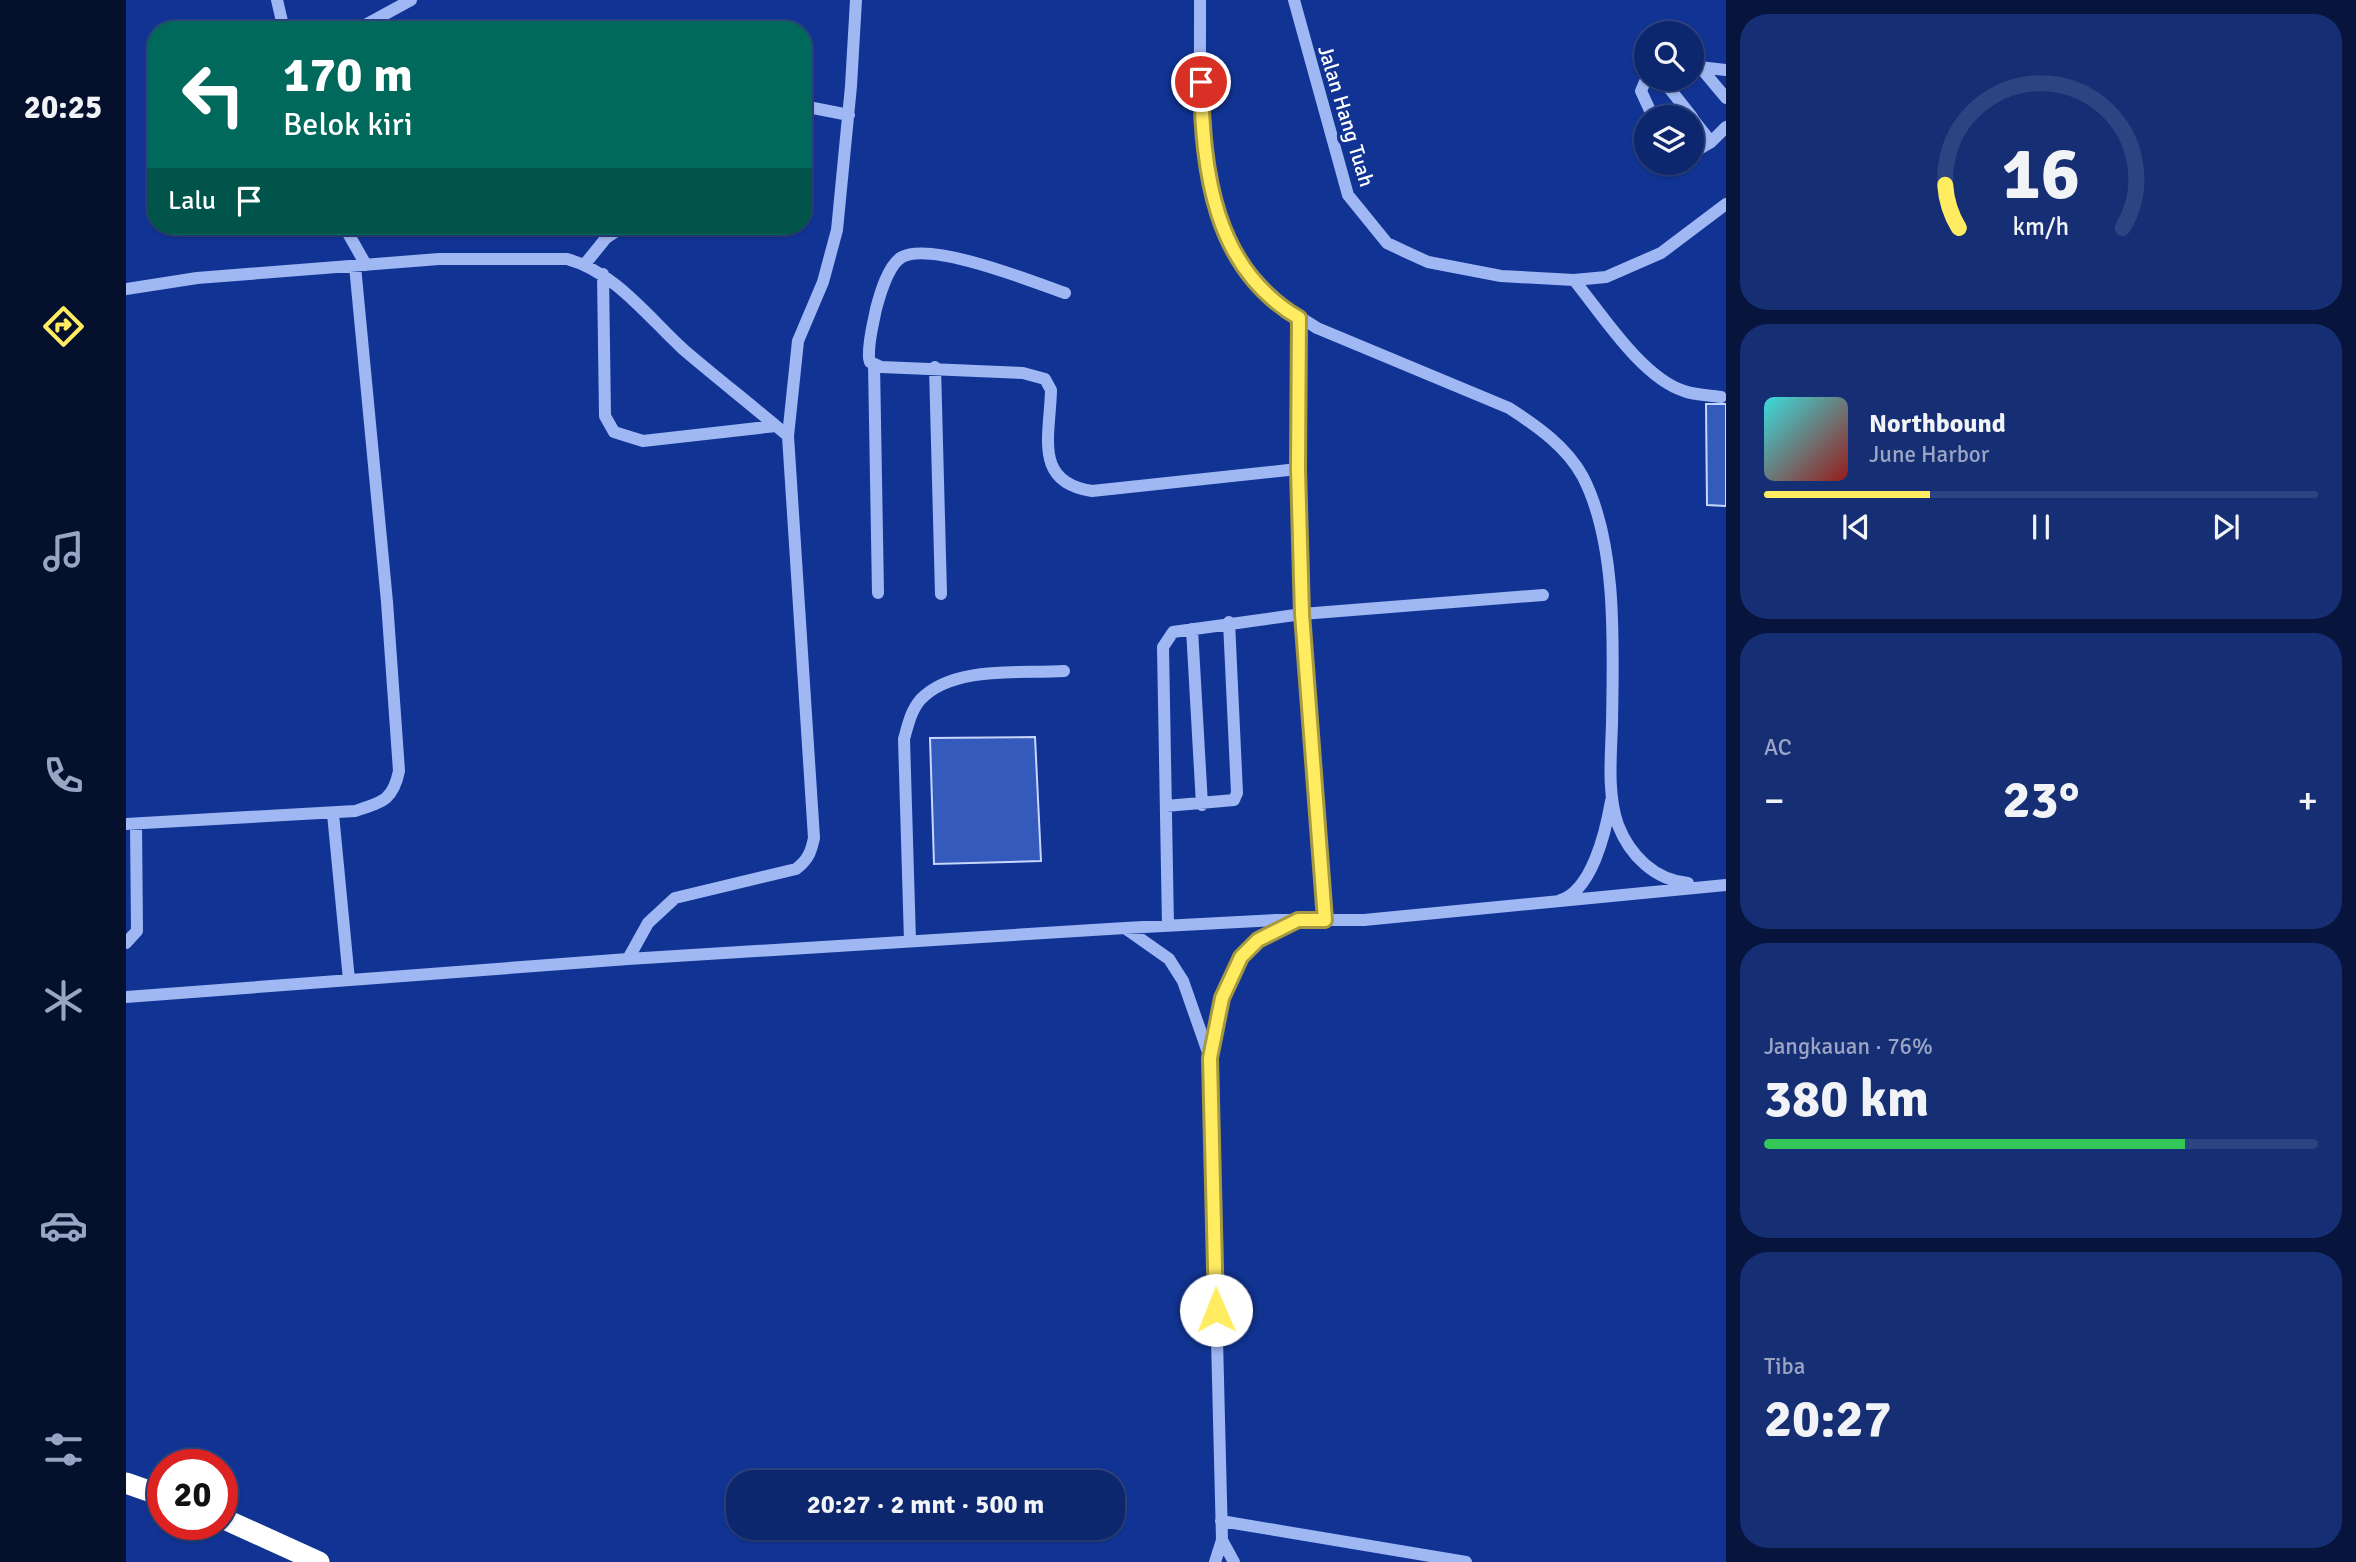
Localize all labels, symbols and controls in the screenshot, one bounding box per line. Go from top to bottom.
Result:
map controls [1634,21,1704,175]
button: search [1634,21,1704,91]
street label: Jalan Hang Tuah [1312,42,1380,190]
text: 170 m [283,45,413,105]
icon: left [168,49,259,140]
pin [1171,52,1231,112]
icon: arrive [1182,63,1220,101]
text: 20:25 [24,88,102,127]
text: Belok kiri [283,105,413,144]
button: layers [1634,105,1704,175]
text: 16 [2002,130,2080,219]
icon: arrive [230,182,268,220]
text: Lalu [168,185,216,217]
text: km/h [2013,211,2069,242]
icon: directions [39,302,88,351]
text: Northbound [1869,408,2006,440]
text: June Harbor [1869,440,1989,469]
icon: previous [1837,508,1875,546]
icon: pause [2022,508,2060,546]
icon: next [2207,508,2245,546]
icon: music [39,527,88,576]
text: AC [1764,733,1792,762]
icon: phone [39,751,88,800]
text: 23° [2003,768,2079,832]
text: − [1764,777,1785,824]
text: + [2297,777,2318,824]
icon: climate [39,976,88,1025]
text: Jangkauan · 76% [1764,1032,1933,1061]
text: 380 km [1764,1067,1929,1131]
icon: car [39,1201,88,1250]
position arrow [1179,1273,1253,1347]
text: Tiba [1764,1352,1805,1381]
text: 20:27 [1764,1387,1892,1451]
icon: filters [39,1425,88,1474]
speed limit sign: 20 [147,1449,238,1540]
text: 20:27 · 2 mnt · 500 m [807,1489,1044,1521]

